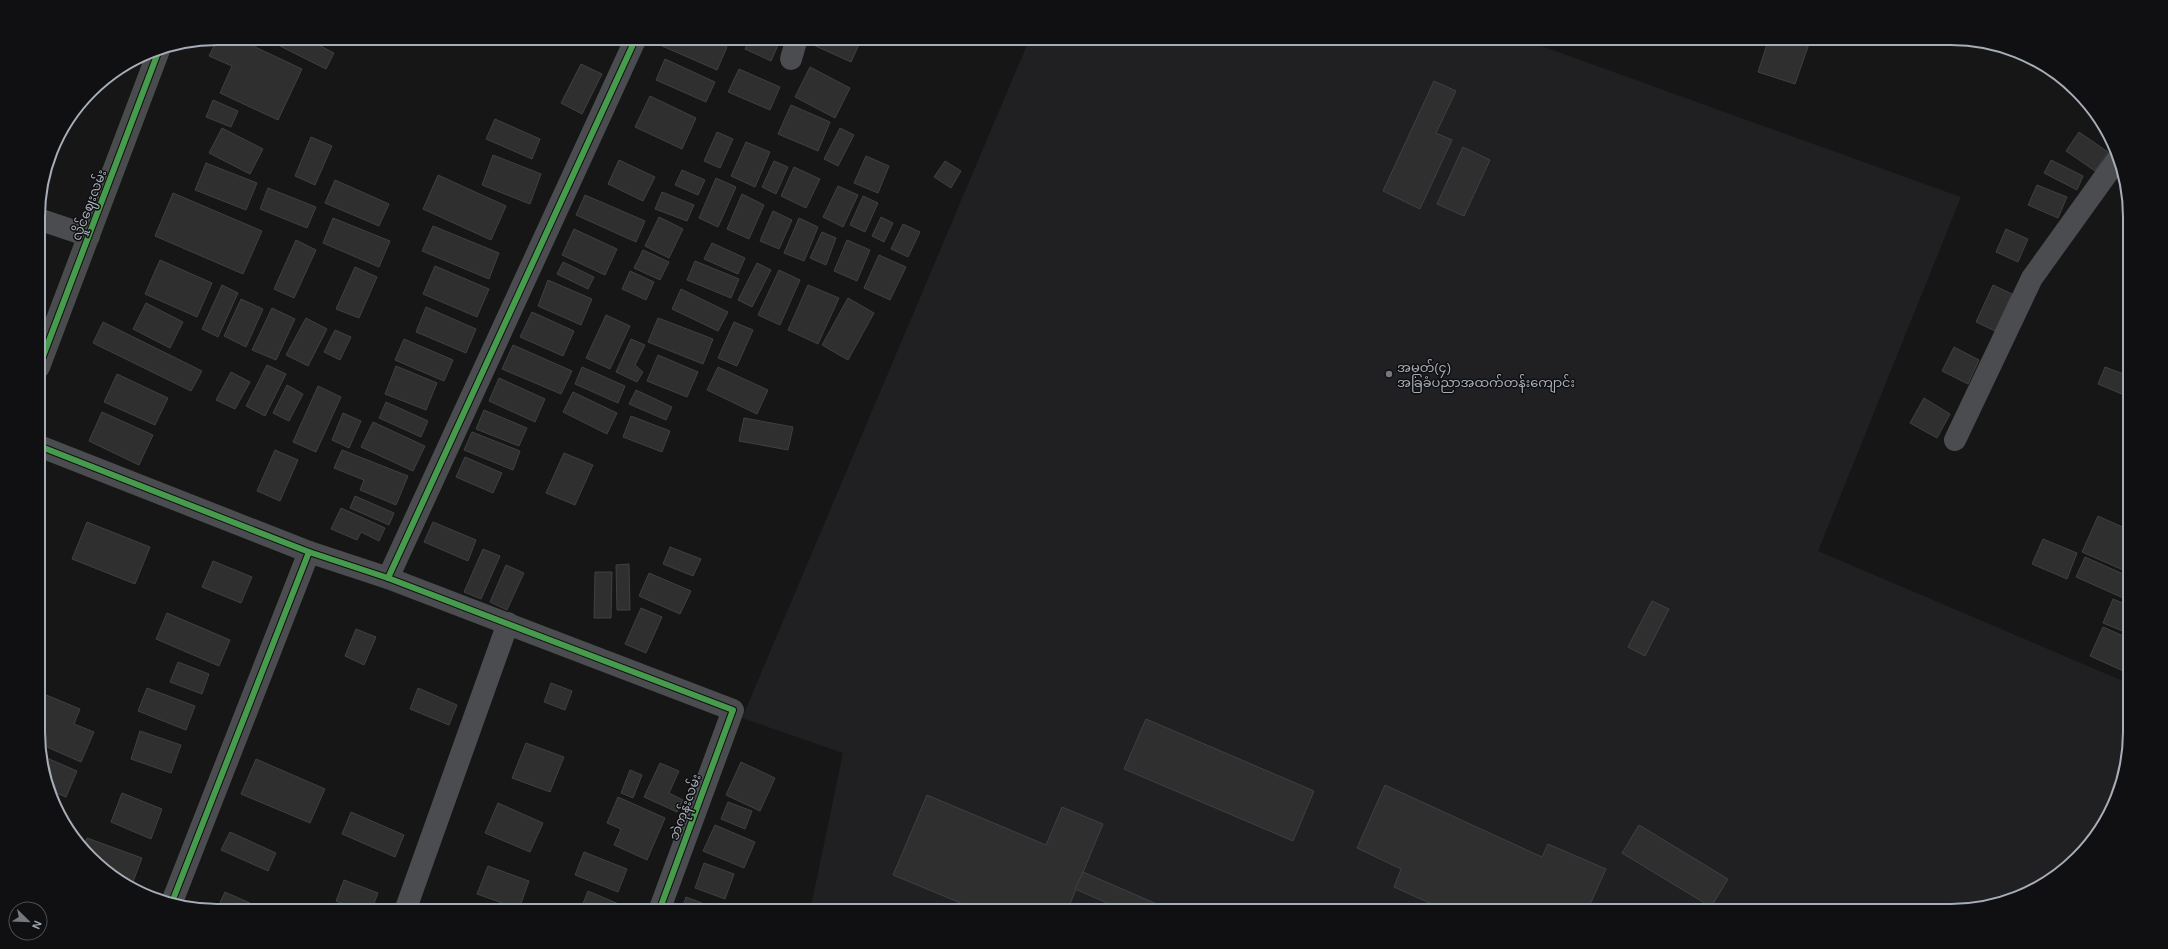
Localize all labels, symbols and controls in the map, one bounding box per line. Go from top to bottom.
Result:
street label: လှိုင်ဈေးလမ်း [68,167,112,244]
place label: အမှတ်(၄) အခြခံပညာအထက်တန်းကျောင်း [1397,359,1575,393]
marker: အမှတ်(၄) အခြခံပညာအထက်တန်းကျောင်း [1384,369,1394,379]
street label: ဘဲကုန်းလမ်း [665,772,707,843]
north arrow [8,901,48,941]
text: N [30,919,44,931]

